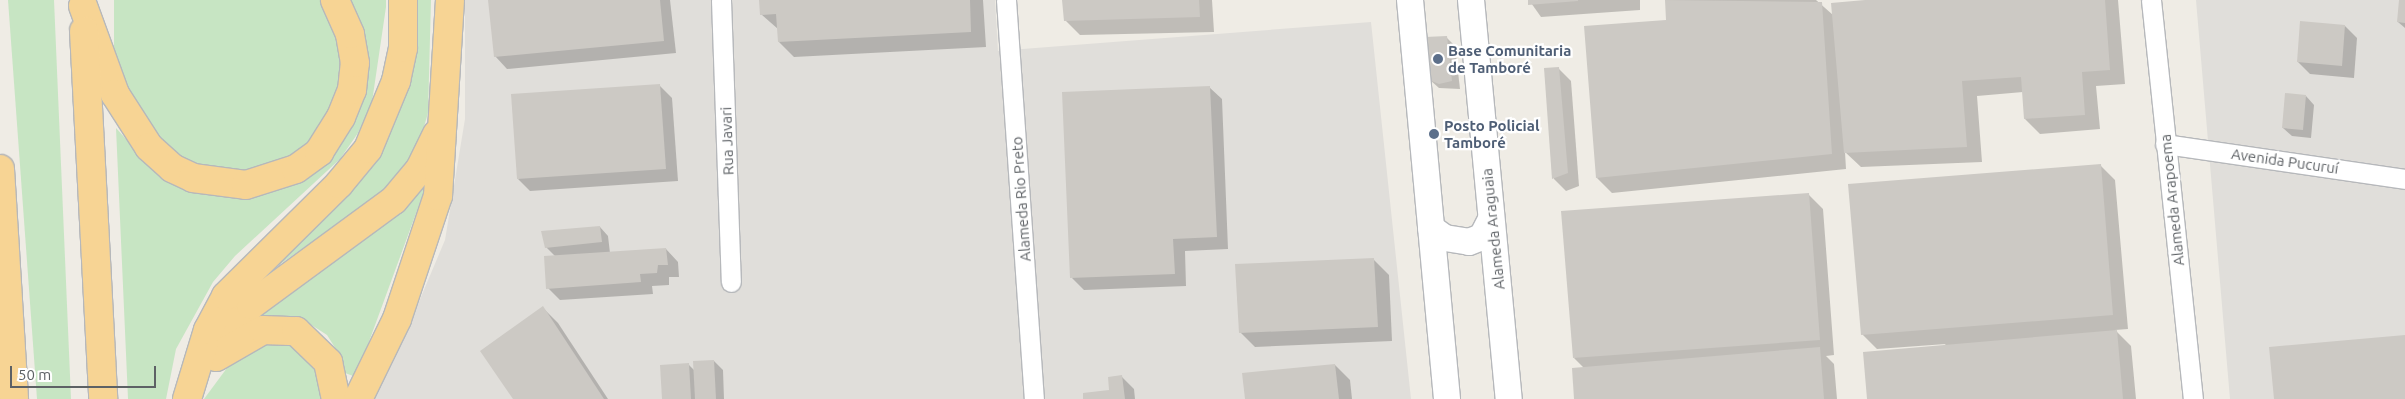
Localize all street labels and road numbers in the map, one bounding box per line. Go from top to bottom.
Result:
street label: Rua Javari [717,106,737,176]
street label: Alameda Arapoema [2156,133,2188,267]
street label: Alameda Rio Preto [1008,136,1034,262]
street label: Avenida Pucuruí [2230,145,2340,177]
street label: Alameda Araguaia [1478,167,1508,291]

